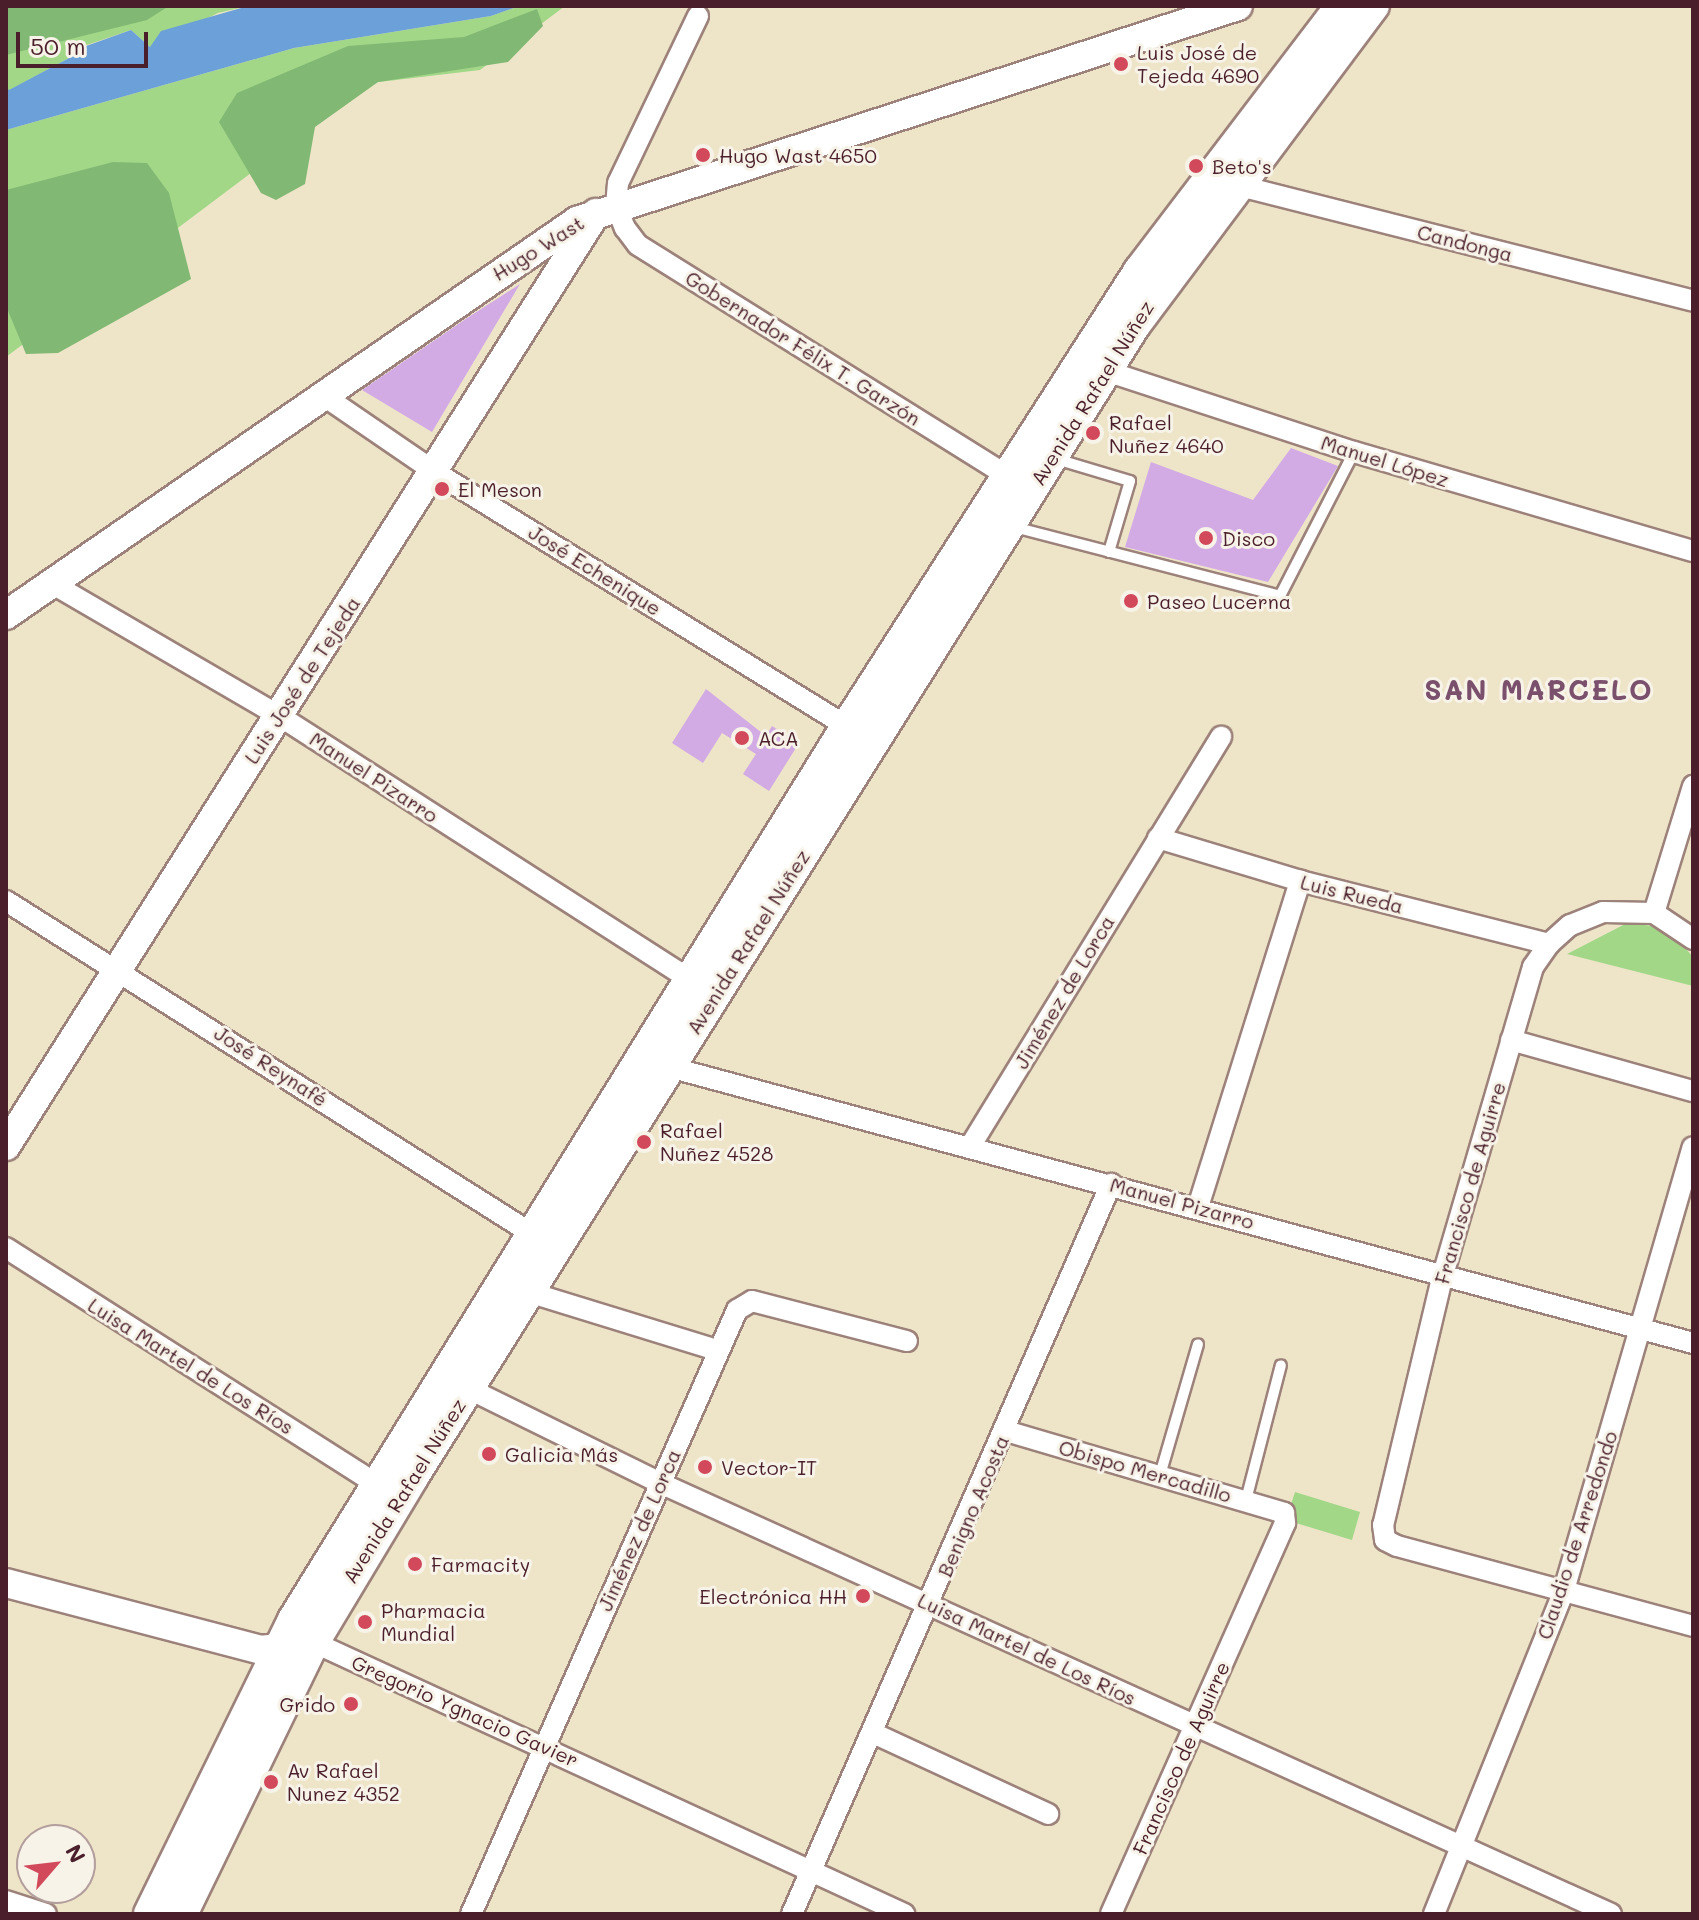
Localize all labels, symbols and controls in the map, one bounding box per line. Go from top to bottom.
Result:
scale bar [20,16,152,66]
text: 50 m [30,30,86,61]
place label: Luis José de Tejeda 4690 [1137,40,1259,87]
marker: Luis José de Tejeda 4690 [1112,55,1130,73]
place label: Hugo Wast 4650 [719,143,877,167]
marker: Hugo Wast 4650 [694,146,712,164]
place label: Beto's [1212,154,1272,178]
marker: Beto's [1187,157,1205,175]
street label: Hugo Wast [488,210,588,286]
street label: Candonga [1415,220,1515,266]
street label: Gobernador Félix T. Garzón [681,266,925,430]
street label: Avenida Rafael Núñez [1025,296,1159,490]
place label: Rafael Nuñez 4640 [1109,410,1224,457]
marker: Rafael Nuñez 4640 [1084,424,1102,442]
street label: Manuel López [1318,430,1452,492]
place label: El Meson [458,477,542,501]
marker: El Meson [433,480,451,498]
street label: José Echenique [524,520,666,620]
place label: Disco [1222,526,1275,550]
marker: Disco [1197,529,1215,547]
place label: Paseo Lucerna [1147,589,1291,613]
street label: Luis José de Tejeda [239,592,365,768]
marker: Paseo Lucerna [1122,592,1140,610]
district label: SAN MARCELO [1424,672,1654,706]
place label: ACA [758,726,799,750]
street label: Manuel Pizarro [305,727,443,827]
marker: ACA [733,729,751,747]
street label: Avenida Rafael Núñez [681,845,815,1039]
street label: Luis Rueda [1298,870,1406,918]
street label: Jiménez de Lorca [1009,911,1119,1073]
street label: José Reynafé [210,1021,332,1111]
street label: Francisco de Aguirre [1430,1079,1510,1287]
place label: Rafael Nuñez 4528 [660,1118,773,1165]
marker: Rafael Nuñez 4528 [635,1133,653,1151]
street label: Manuel Pizarro [1107,1172,1257,1234]
street label: Luisa Martel de Los Ríos [84,1293,298,1439]
street label: Avenida Rafael Núñez [337,1394,471,1588]
street label: Claudio de Arredondo [1532,1428,1622,1642]
street label: Benigno Acosta [932,1432,1014,1580]
street label: Obispo Mercadillo [1056,1435,1234,1507]
place label: Galicia Más [505,1442,618,1466]
marker: Galicia Más [480,1445,498,1463]
street label: Jiménez de Lorca [593,1445,685,1615]
place label: Vector-IT [721,1455,817,1479]
marker: Vector-IT [696,1458,714,1476]
place label: Farmacity [431,1552,530,1576]
marker: Farmacity [406,1555,424,1573]
place label: Electrónica HH [699,1584,847,1608]
marker: Electrónica HH [854,1587,872,1605]
street label: Luisa Martel de Los Ríos [914,1588,1140,1710]
place label: Pharmacia Mundial [381,1598,486,1645]
marker: Pharmacia Mundial [356,1613,374,1631]
street label: Gregorio Ygnacio Gavier [348,1650,582,1772]
street label: Francisco de Aguirre [1128,1658,1234,1858]
place label: Grido [279,1692,335,1716]
marker: Grido [342,1695,360,1713]
place label: Av Rafael Nunez 4352 [287,1758,400,1805]
marker: Av Rafael Nunez 4352 [262,1773,280,1791]
north arrow [16,1824,96,1904]
text: N [59,1839,93,1868]

